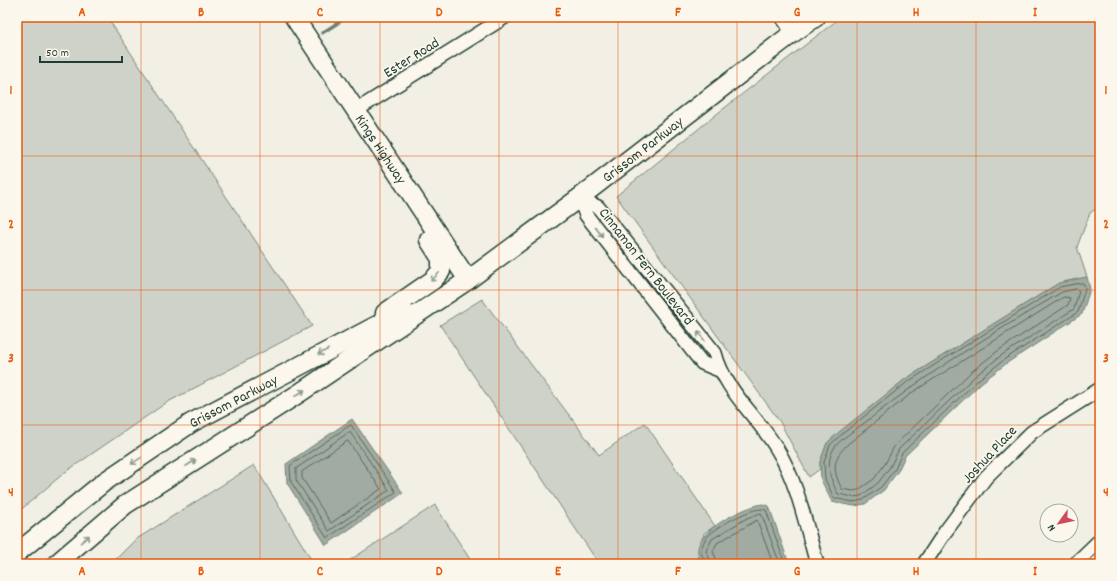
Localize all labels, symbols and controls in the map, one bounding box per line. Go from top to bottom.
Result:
text: A [78,4,86,23]
text: B [198,4,204,23]
text: C [317,4,324,23]
text: D [436,4,443,23]
text: E [555,4,562,23]
text: F [675,4,681,23]
text: G [794,4,801,23]
text: H [913,4,920,23]
text: I [1033,4,1038,23]
street label: Ester Road [380,33,444,85]
scale bar [40,38,122,64]
text: 50 m [46,45,69,62]
text: 1 [10,82,13,101]
text: 1 [1105,82,1108,101]
street label: Kings Highway [348,111,411,190]
street label: Grissom Parkway [598,112,690,189]
street label: Cinnamon Fern Boulevard [592,204,698,331]
text: 2 [8,216,14,235]
text: 2 [1103,216,1109,235]
one-way arrow [594,226,603,237]
one-way arrow [430,272,440,282]
one-way arrow [697,330,705,341]
one-way arrow [318,349,330,357]
text: 3 [8,350,14,369]
text: 3 [1103,350,1109,369]
street label: Grissom Parkway [186,370,283,435]
one-way arrow [294,389,305,397]
street label: Joshua Place [958,421,1023,489]
one-way arrow [130,457,141,465]
one-way arrow [185,459,196,467]
text: 4 [8,484,14,503]
text: 4 [1103,484,1109,503]
north arrow [1039,503,1079,543]
text: N [1044,520,1060,534]
one-way arrow [80,534,91,543]
text: A [78,563,86,581]
text: B [198,563,204,581]
text: C [317,563,324,581]
text: D [436,563,443,581]
text: E [555,563,562,581]
text: F [675,563,681,581]
text: G [794,563,801,581]
text: H [913,563,920,581]
text: I [1033,563,1038,581]

